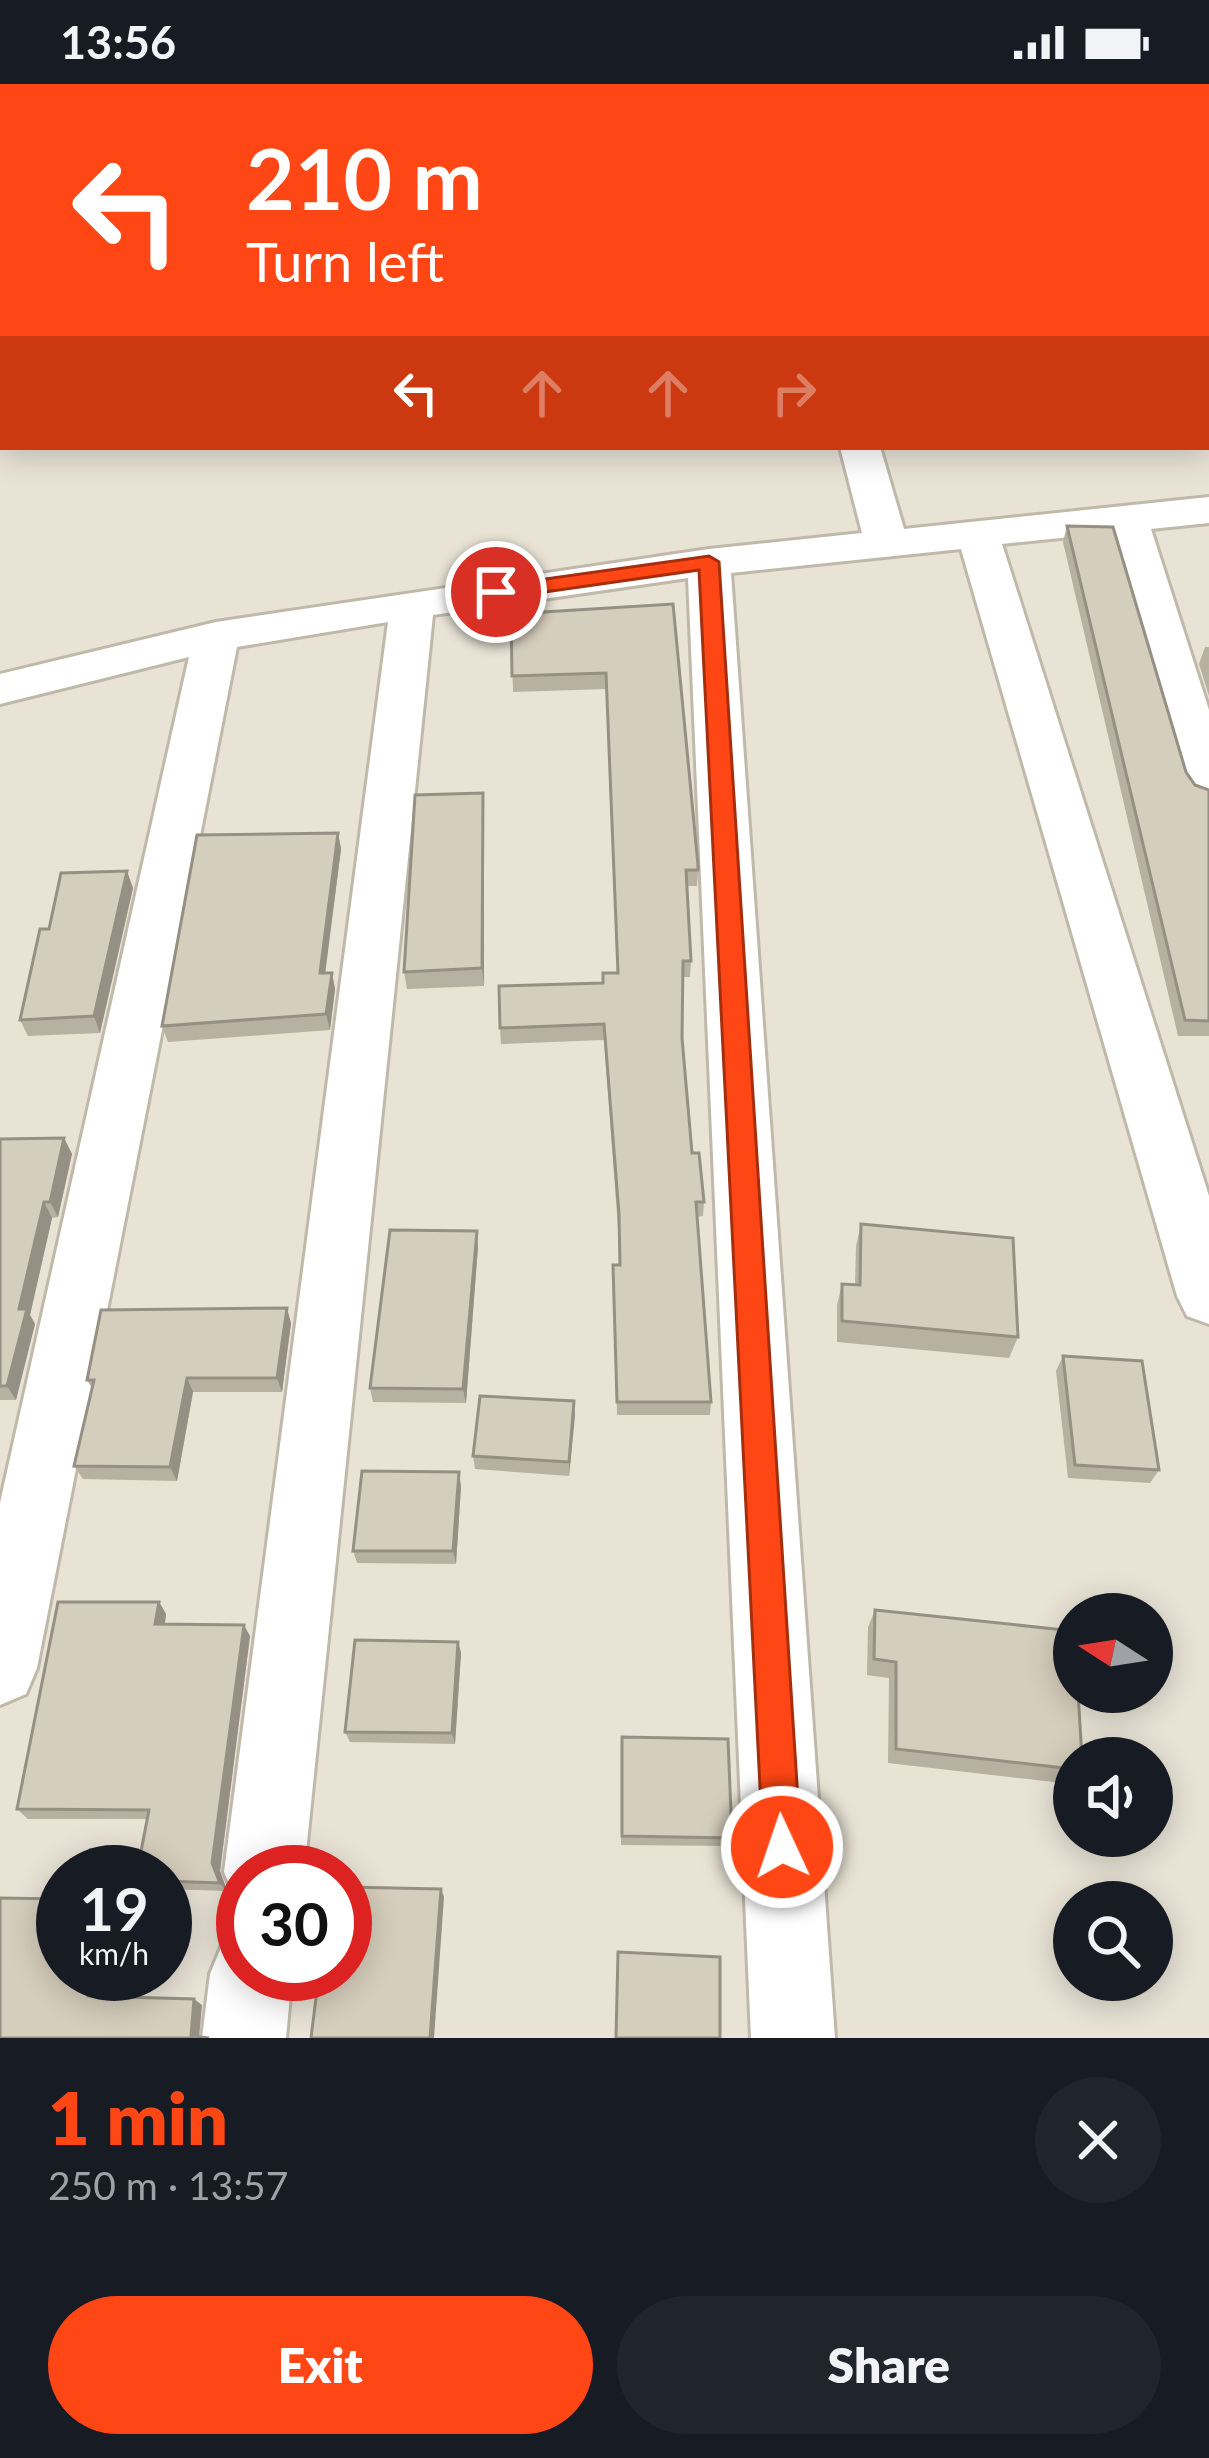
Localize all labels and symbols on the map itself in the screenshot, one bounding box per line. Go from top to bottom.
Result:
pin [445,541,547,643]
north arrow [1053,1593,1173,1713]
position arrow [719,1784,845,1910]
speed limit sign: 30 [216,1845,372,2001]

